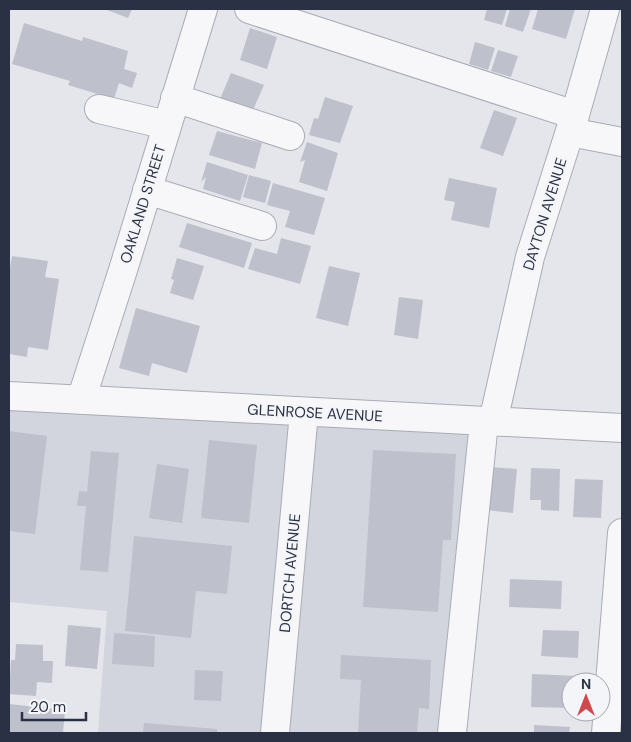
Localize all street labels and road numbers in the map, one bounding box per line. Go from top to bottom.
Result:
street label: OAKLAND STREET [115,142,171,266]
street label: DAYTON AVENUE [518,155,572,273]
street label: GLENROSE AVENUE [247,399,383,427]
street label: DORTCH AVENUE [275,513,305,633]

